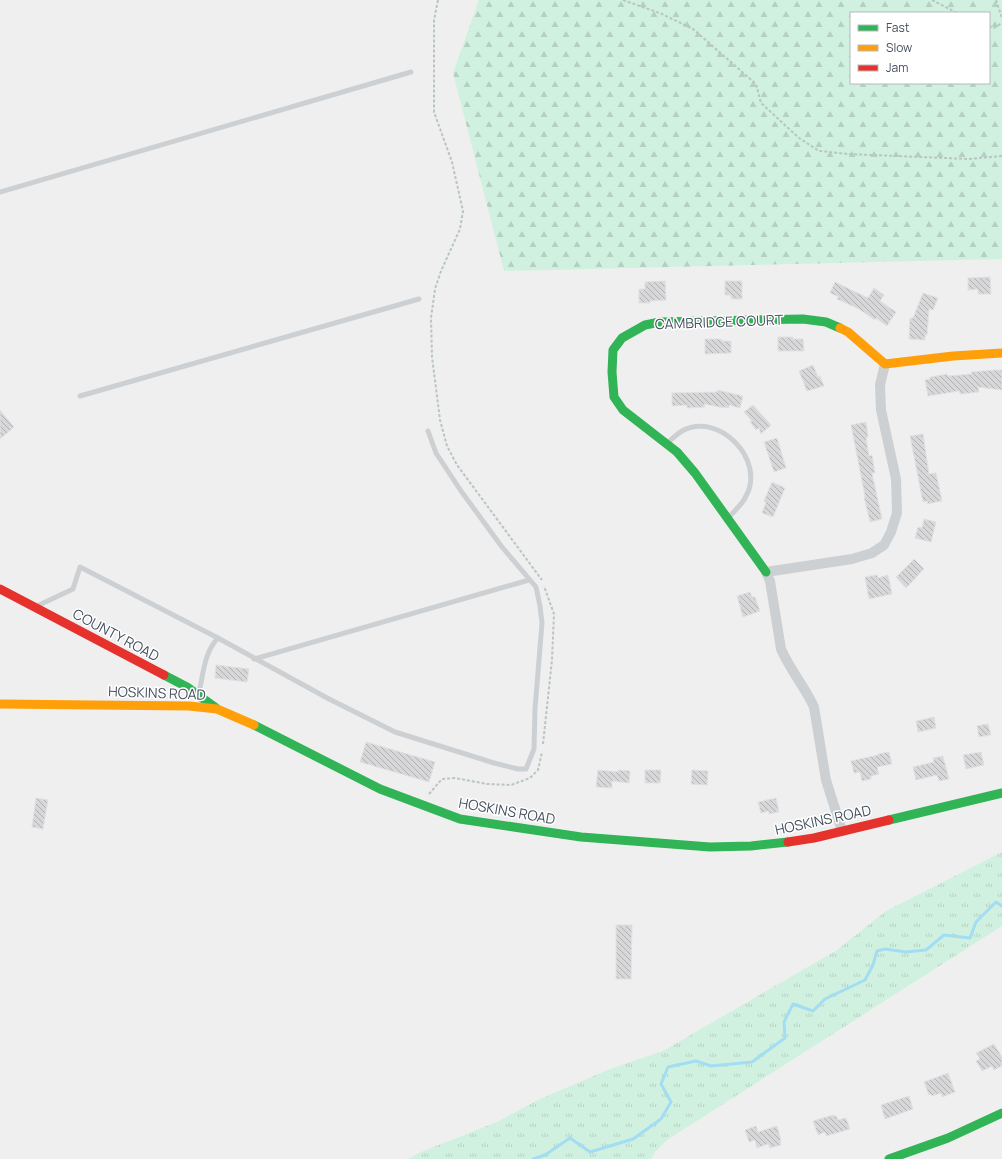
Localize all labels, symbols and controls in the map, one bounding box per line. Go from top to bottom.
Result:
legend [850,12,990,84]
text: Fast [886,19,910,36]
text: Slow [886,39,912,56]
text: Jam [886,59,908,76]
street label: CAMBRIDGE COURT [655,310,784,333]
street label: COUNTY ROAD [70,604,163,665]
street label: HOSKINS ROAD [108,681,206,704]
street label: HOSKINS ROAD [457,793,557,828]
street label: HOSKINS ROAD [773,800,873,839]

